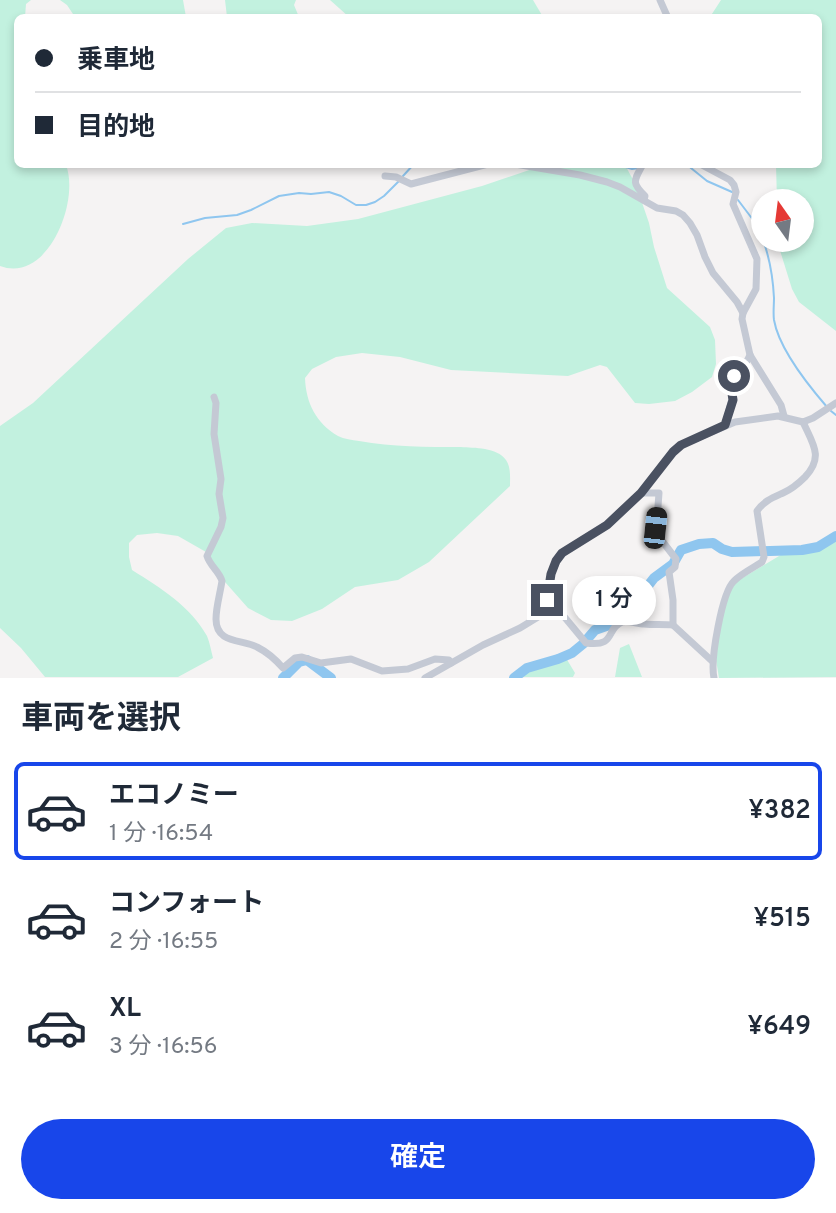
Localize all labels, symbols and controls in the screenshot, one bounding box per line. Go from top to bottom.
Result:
text: 乗車地 [77,45,155,78]
text: 目的地 [77,112,155,145]
north arrow [751,189,814,252]
map controls [751,189,814,252]
route start [718,360,750,392]
car [643,506,668,550]
callout: 1 分 [572,576,656,624]
route end [531,584,563,616]
text: 1 分 [595,586,633,615]
text: 車両を選択 [21,700,181,740]
icon: car [25,780,88,843]
text: エコノミー [109,780,239,813]
text: ¥382 [748,795,811,828]
text: 1 分 · 16:54 [109,820,213,849]
icon: car [25,888,88,951]
text: コンフォート [109,888,264,921]
text: ¥515 [753,903,811,936]
text: 2 分 · 16:55 [109,928,218,957]
text: XL [109,993,141,1026]
icon: car [25,996,88,1059]
text: ¥649 [748,1011,811,1044]
text: 3 分 · 16:56 [109,1033,218,1062]
button: 確定 [21,1119,815,1199]

